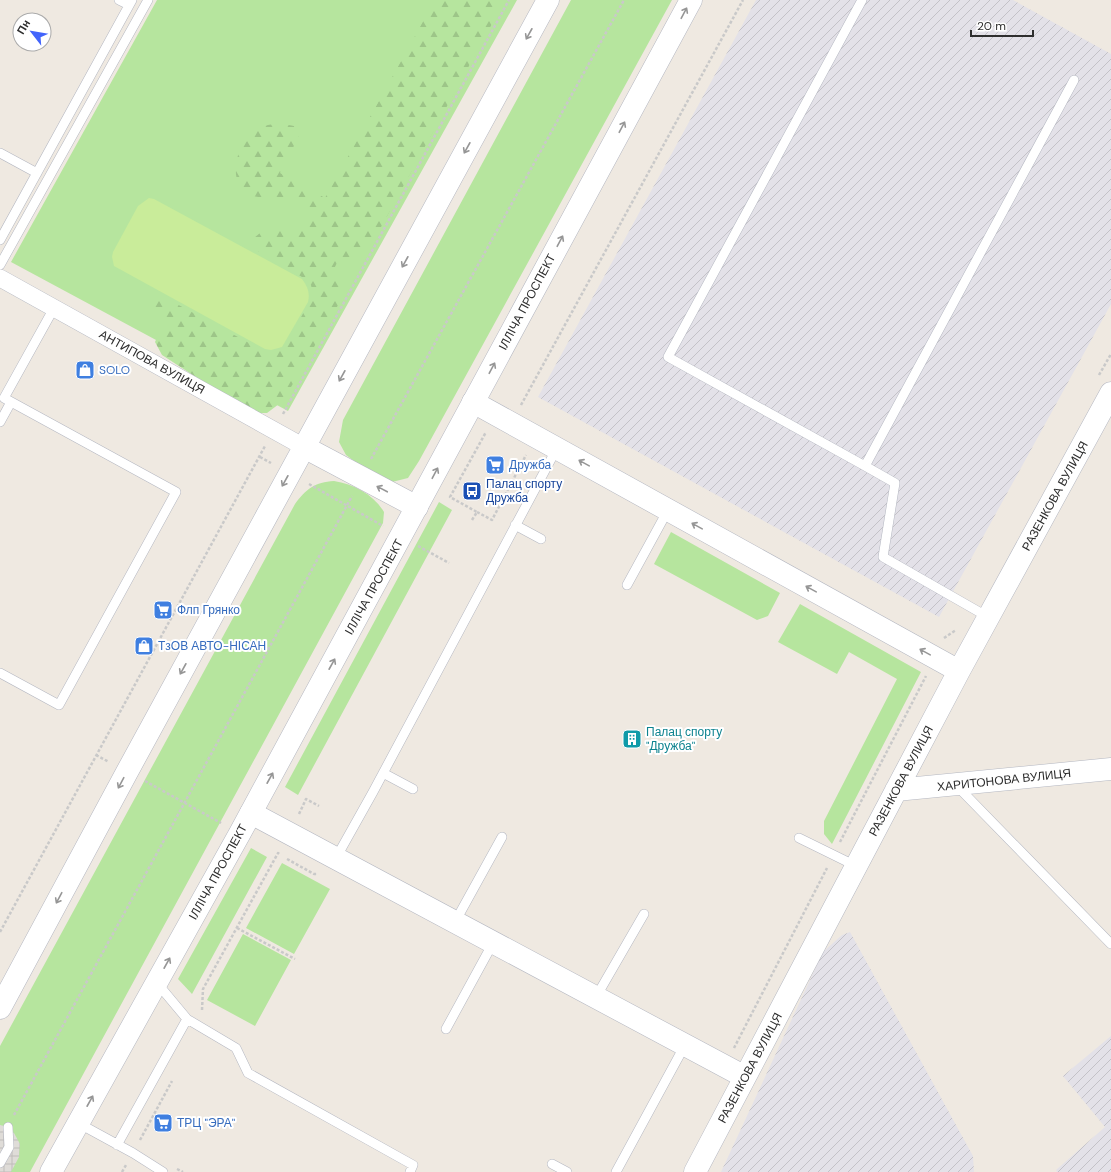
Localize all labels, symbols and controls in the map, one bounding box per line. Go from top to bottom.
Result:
one-way arrow [681,7,689,19]
north arrow [12,12,52,52]
scale bar [971,12,1033,38]
text: Пн [14,17,33,37]
text: 20 m [977,18,1006,34]
one-way arrow [525,28,533,40]
one-way arrow [619,121,627,133]
one-way arrow [463,142,470,154]
one-way arrow [557,235,565,247]
street label: ІЛЛІЧА ПРОСПЕКТ [495,250,559,353]
one-way arrow [400,256,408,268]
street label: АНТИПОВА ВУЛИЦЯ [96,326,208,398]
shop icon: SOLO [74,359,96,381]
place label: SOLO [99,362,130,378]
one-way arrow [488,362,496,374]
one-way arrow [338,370,346,382]
street label: РАЗЕНКОВА ВУЛИЦЯ [1018,438,1092,554]
supermarket icon: Дружба [484,454,506,476]
place label: Дружба [509,457,552,473]
one-way arrow [578,459,590,466]
one-way arrow [432,467,440,479]
one-way arrow [281,475,289,487]
place label: Палац спорту Дружба [486,476,562,506]
bus stop icon: Палац спорту Дружба [461,480,483,502]
one-way arrow [377,485,389,492]
one-way arrow [691,522,703,530]
street label: ІЛЛІЧА ПРОСПЕКТ [341,536,407,638]
one-way arrow [805,585,817,593]
supermarket icon: Флп Грянко [152,599,174,621]
place label: Флп Грянко [177,602,240,618]
shop icon: ТзОВ АВТО-НІСАН [133,635,155,657]
place label: ТзОВ АВТО-НІСАН [158,638,266,654]
one-way arrow [919,648,931,656]
one-way arrow [329,658,336,670]
one-way arrow [179,663,186,675]
street label: РАЗЕНКОВА ВУЛИЦЯ [865,723,937,839]
place label: Палац спорту "Дружба" [646,724,722,754]
building icon: Палац спорту "Дружба" [621,728,643,750]
street label: ХАРИТОНОВА ВУЛИЦЯ [936,765,1072,795]
one-way arrow [267,772,274,784]
one-way arrow [116,777,124,789]
street label: ІЛЛІЧА ПРОСПЕКТ [185,821,251,923]
one-way arrow [55,892,63,904]
one-way arrow [164,957,172,969]
street label: РАЗЕНКОВА ВУЛИЦЯ [714,1010,786,1126]
one-way arrow [87,1095,95,1107]
supermarket icon: ТРЦ "ЭРА" [152,1112,174,1134]
place label: ТРЦ "ЭРА" [177,1115,236,1131]

